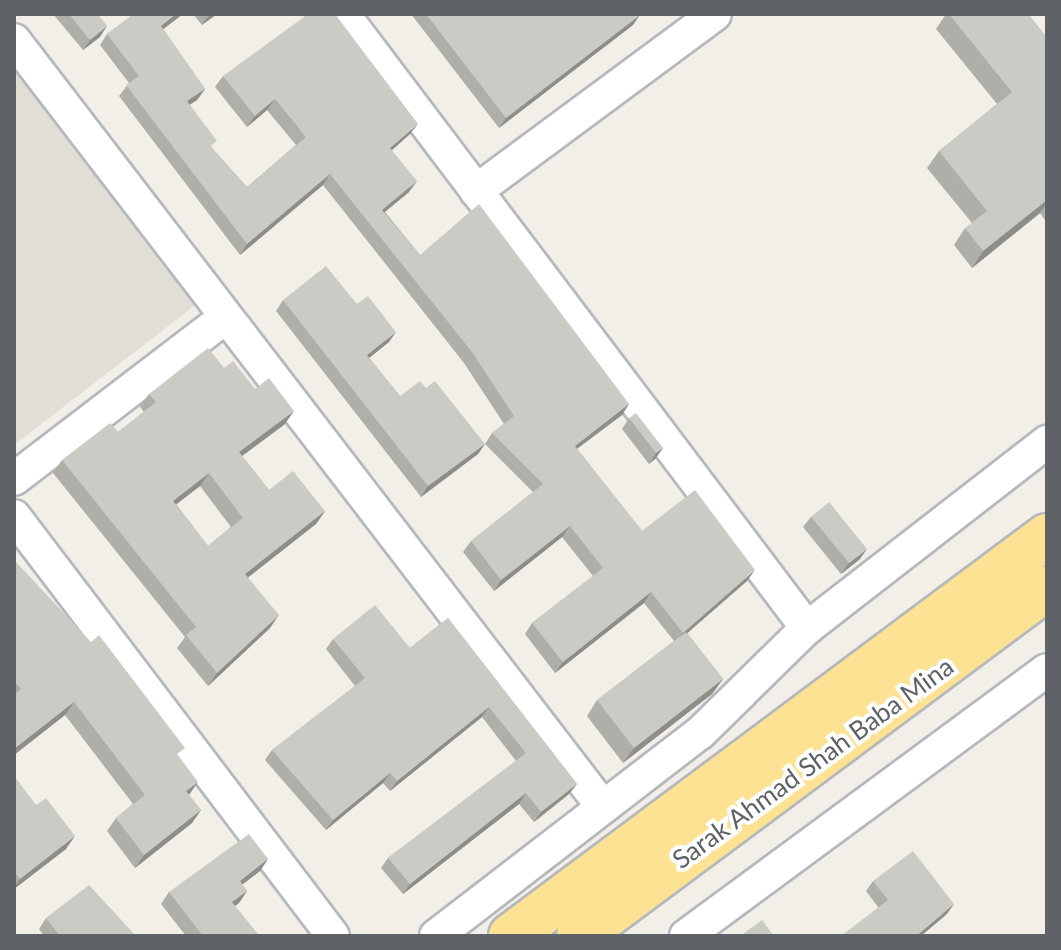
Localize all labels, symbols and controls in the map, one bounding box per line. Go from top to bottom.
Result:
street label: Sarak Ahmad Shah Baba Mina [666,650,960,876]

